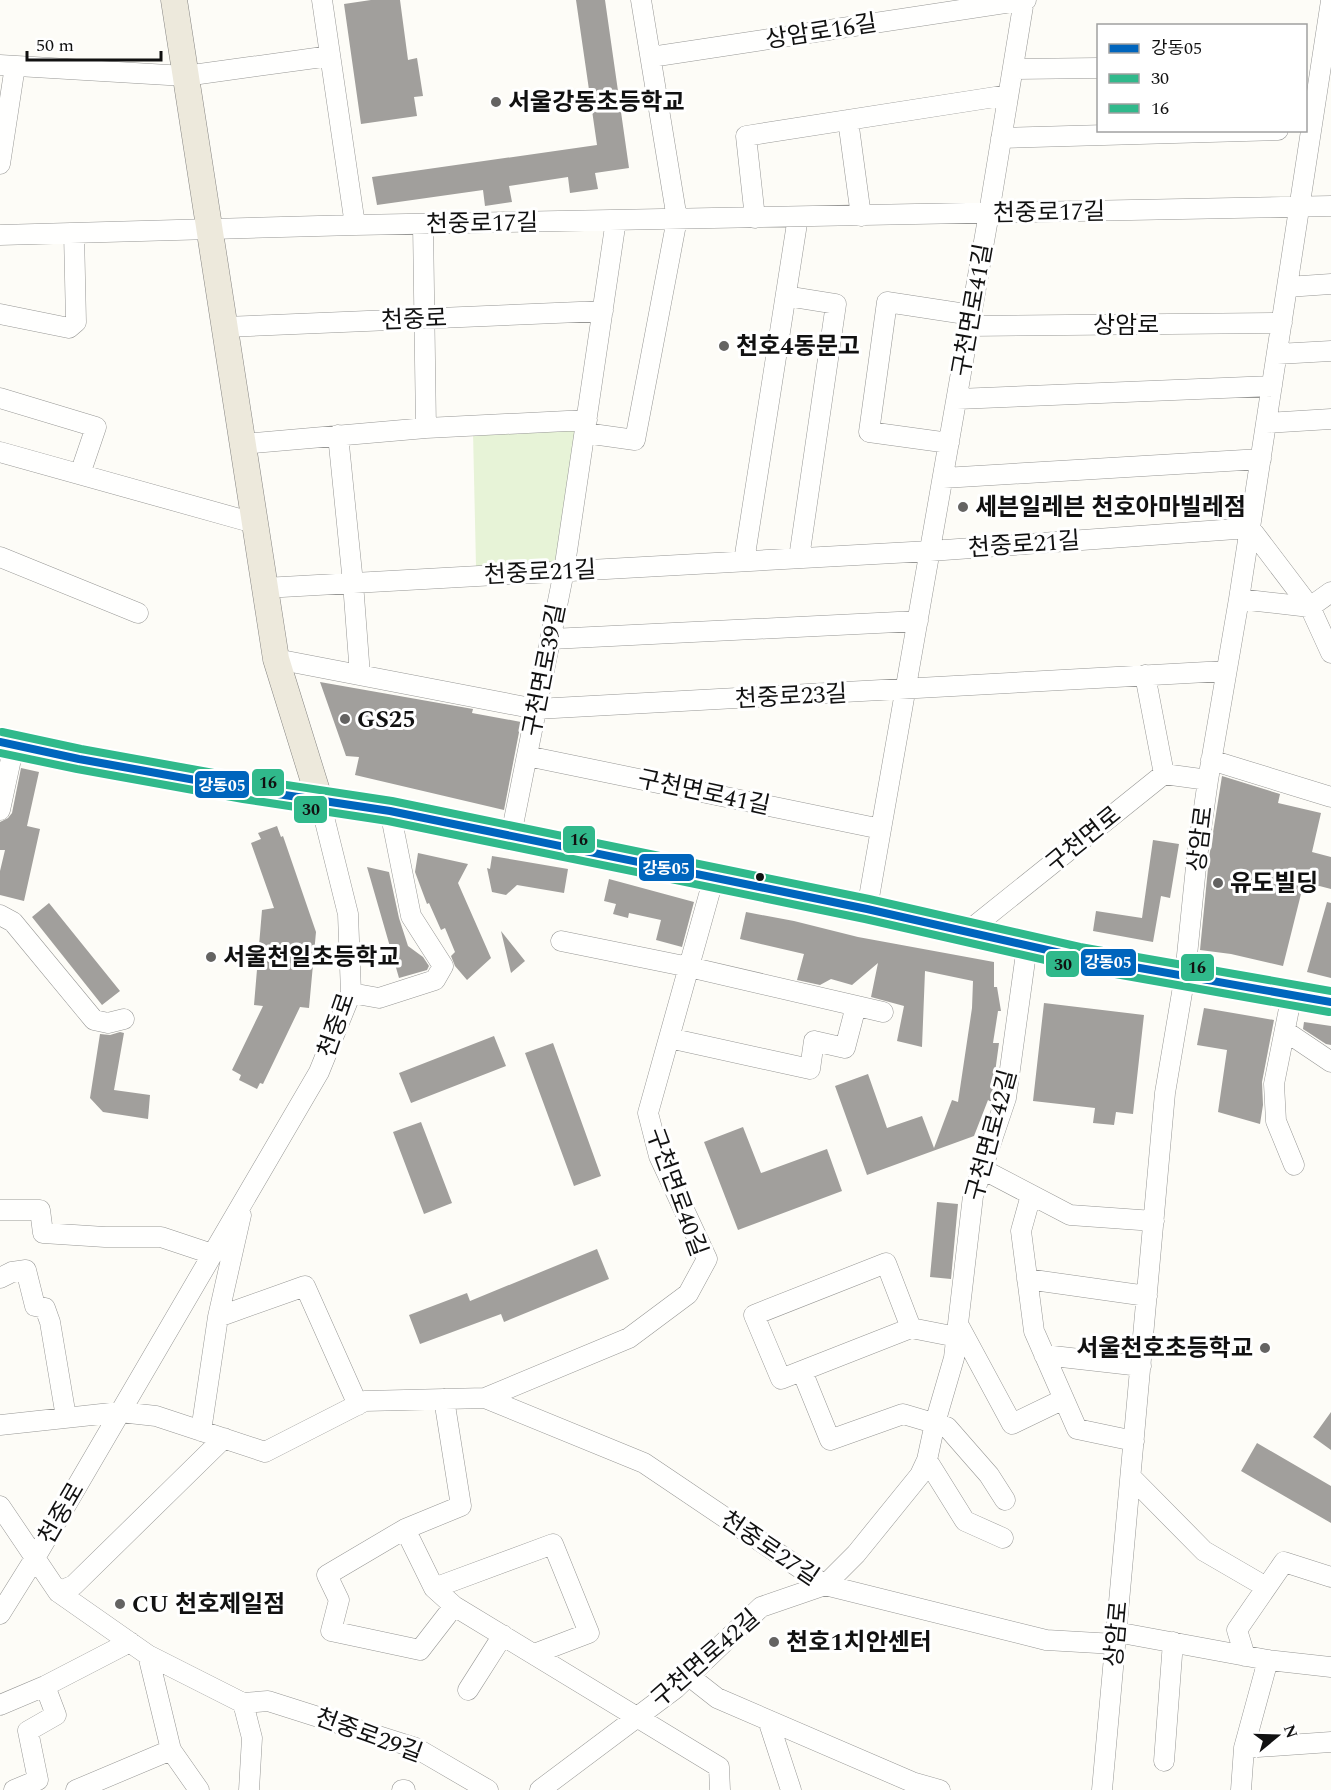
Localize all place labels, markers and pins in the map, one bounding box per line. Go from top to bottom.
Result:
place label: 서울강동초등학교 [508,85,685,121]
marker: 서울강동초등학교 [489,95,503,109]
place label: 천호4동문고 [736,329,860,365]
marker: 천호4동문고 [717,339,731,353]
place label: 세븐일레븐 천호아마빌레점 [975,490,1246,526]
marker: 세븐일레븐 천호아마빌레점 [956,500,970,514]
place label: GS25 [357,702,416,738]
marker: GS25 [338,712,352,726]
place label: 유도빌딩 [1230,866,1318,902]
unlabelled marker [754,871,766,883]
marker: 유도빌딩 [1211,876,1225,890]
place label: 서울천일초등학교 [223,940,400,976]
marker: 서울천일초등학교 [204,950,218,964]
place label: 서울천호초등학교 [1076,1331,1253,1367]
marker: 서울천호초등학교 [1258,1341,1272,1355]
place label: CU 천호제일점 [132,1587,285,1623]
marker: CU 천호제일점 [113,1597,127,1611]
place label: 천호1치안센터 [786,1625,932,1661]
marker: 천호1치안센터 [767,1635,781,1649]

